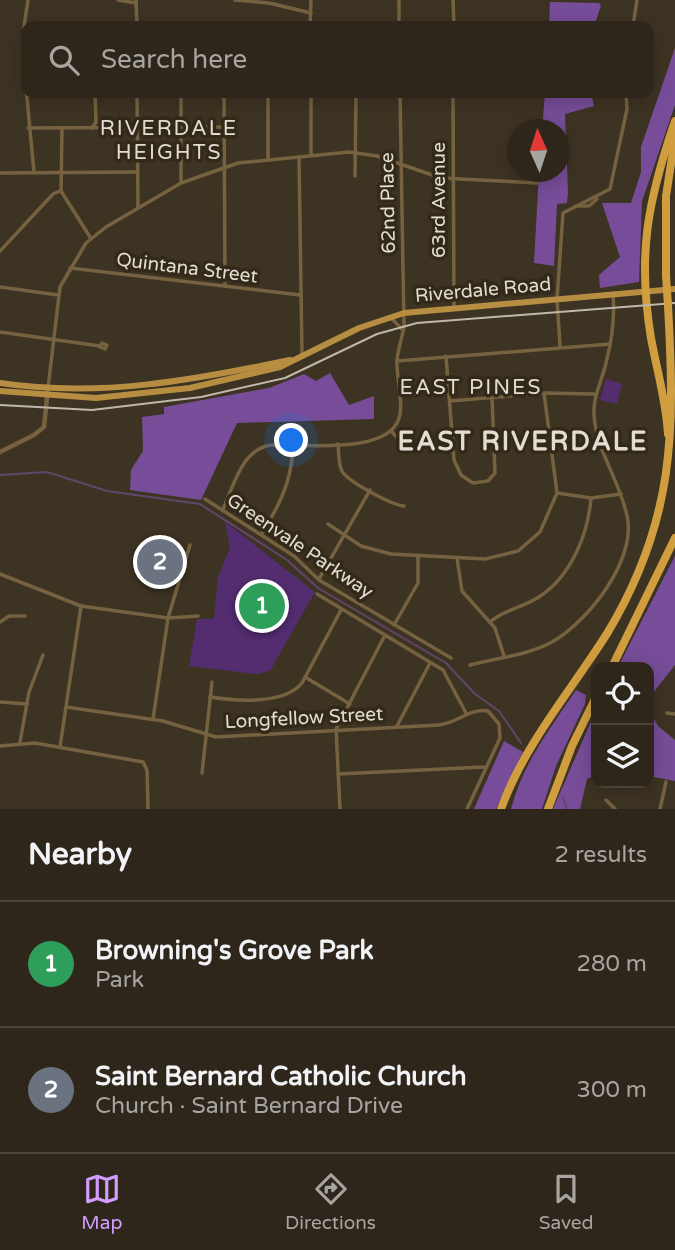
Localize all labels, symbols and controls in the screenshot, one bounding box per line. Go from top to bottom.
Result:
search box [21,21,654,98]
icon: search [45,41,83,79]
text: Search here [101,44,247,75]
district label: RIVERDALE HEIGHTS [100,116,238,165]
north arrow [507,119,570,182]
street label: 63rd Avenue [428,142,450,258]
street label: 62nd Place [376,152,400,254]
street label: Quintana Street [115,248,259,288]
street label: Riverdale Road [414,273,552,307]
district label: EAST PINES [400,375,542,400]
your location [274,423,308,457]
district label: EAST RIVERDALE [398,426,648,457]
street label: Greenvale Parkway [223,489,377,603]
pin: 2 [137,536,183,588]
pin: 1 [239,580,285,632]
map controls [591,662,654,788]
button: locate [591,662,654,725]
street label: Longfellow Street [224,703,384,733]
button: layers [591,725,654,788]
text: Nearby [28,836,132,873]
text: 2 results [554,841,647,869]
text: Browning's Grove Park [95,935,374,966]
text: 1 [44,950,58,978]
text: 280 m [577,950,647,978]
text: Park [95,966,144,994]
text: Saint Bernard Catholic Church [95,1061,466,1092]
text: 2 [44,1076,58,1104]
text: 300 m [577,1076,647,1104]
text: Church · Saint Bernard Drive [95,1092,403,1120]
tab: Map [81,1170,122,1234]
tab: Directions [285,1170,376,1234]
tab: Saved [539,1170,594,1234]

